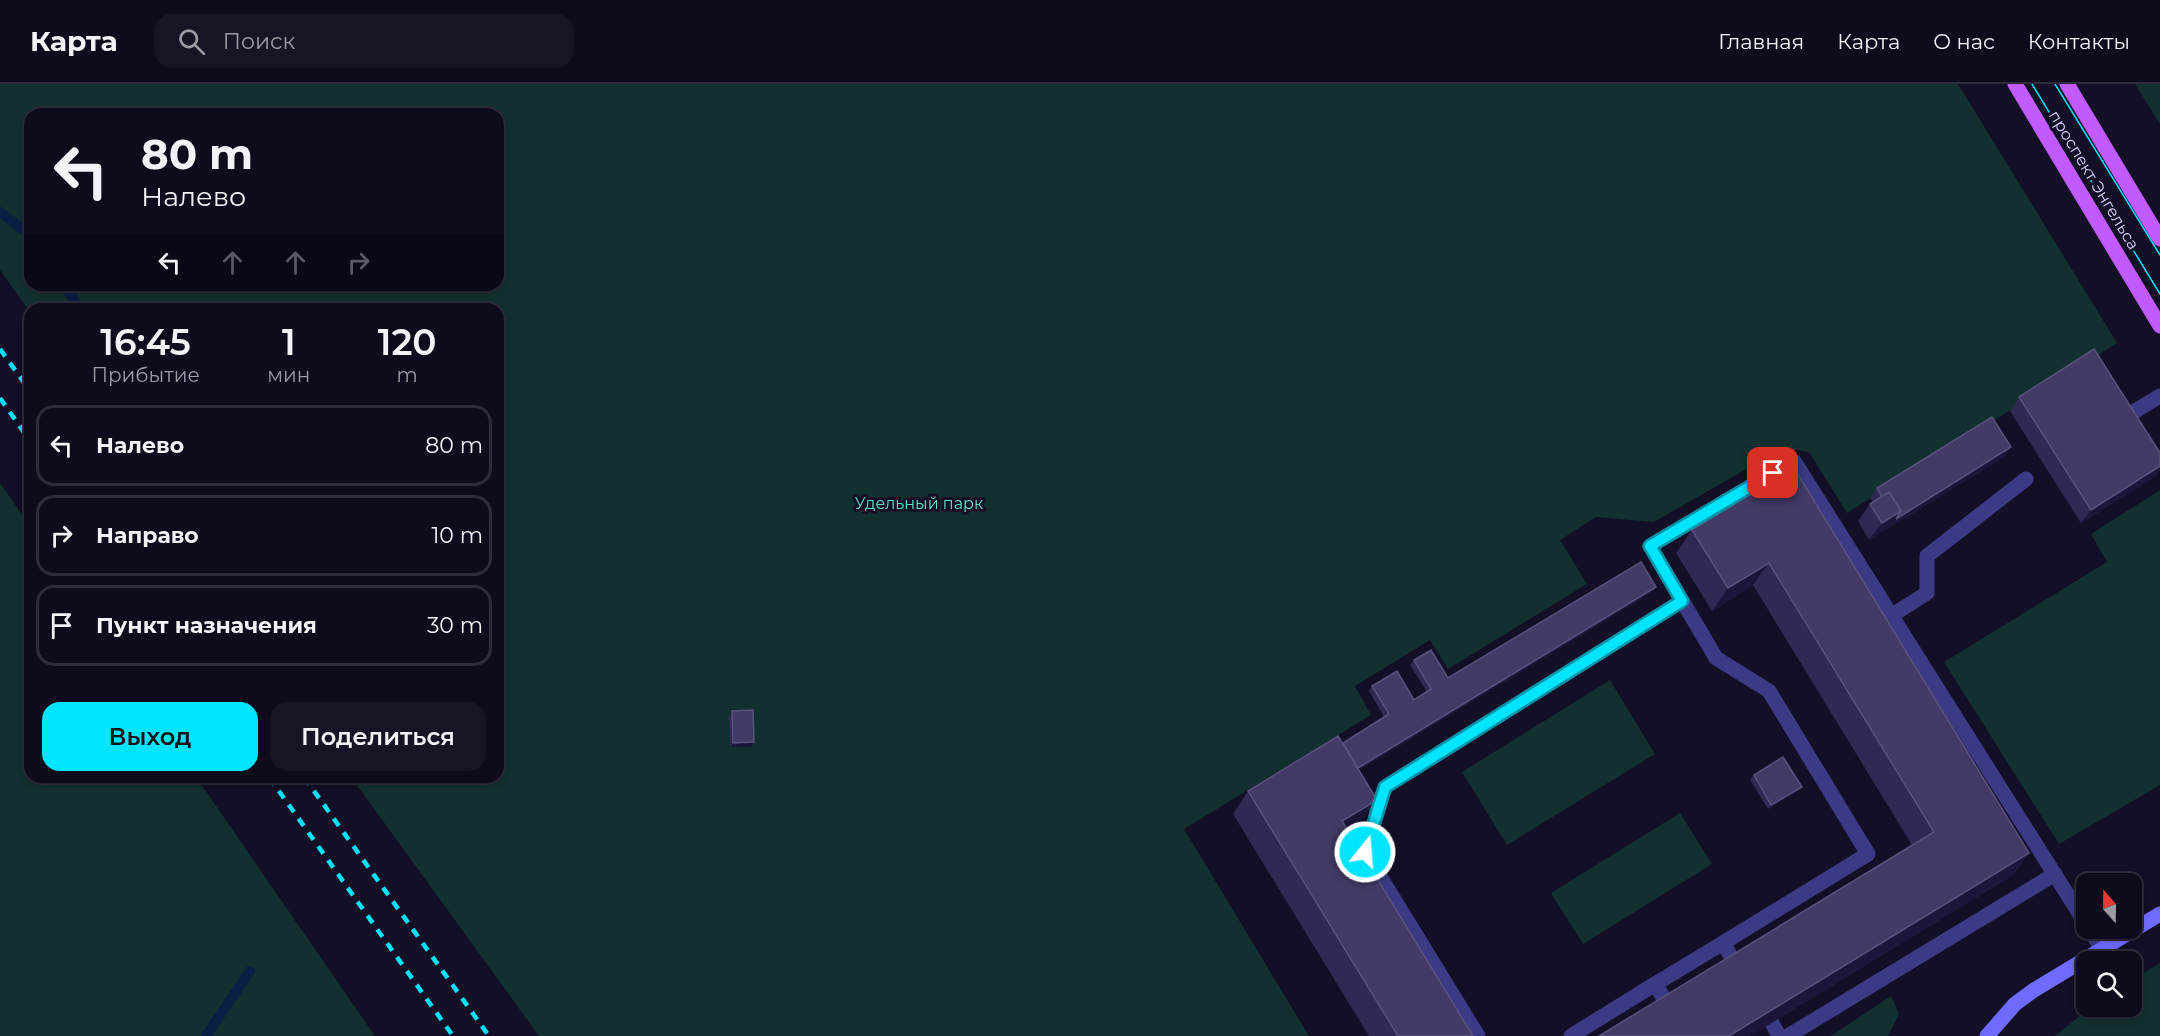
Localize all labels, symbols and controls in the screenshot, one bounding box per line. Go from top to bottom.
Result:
search box [154,14,574,68]
text: Карта [30,24,118,58]
icon: search [175,25,208,58]
text: Поиск [223,28,295,55]
text: Главная [1718,29,1804,54]
text: Карта [1837,29,1900,54]
text: О нас [1933,29,1995,54]
text: Контакты [2028,29,2130,54]
street label: проспект Энгельса [2045,107,2143,253]
text: 80 m [141,128,253,180]
icon: left [42,132,120,210]
text: Налево [141,180,246,213]
icon: left [153,246,186,279]
icon: ahead [216,246,249,279]
icon: ahead [279,246,312,279]
icon: right [342,246,375,279]
text: 16:45 [100,320,191,364]
text: 1 [282,320,296,364]
text: 120 [378,320,437,364]
text: Прибытие [91,363,200,387]
text: мин [267,363,310,387]
text: m [397,363,418,387]
icon: left [45,429,78,462]
text: Налево [96,432,184,459]
text: 80 m [425,432,483,459]
pin [1747,447,1798,498]
icon: arrive [1756,456,1789,489]
park label: Удельный парк [855,494,984,513]
icon: right [45,519,78,552]
text: Направо [96,522,199,549]
text: 10 m [431,522,483,549]
icon: arrive [45,609,78,642]
text: Пункт назначения [96,612,317,639]
text: 30 m [427,612,483,639]
button: Выход [42,702,258,771]
button: Поделиться [270,702,486,771]
position arrow [1333,820,1397,884]
north arrow [2076,873,2142,939]
map controls [2076,873,2142,1017]
button: search [2076,951,2142,1017]

